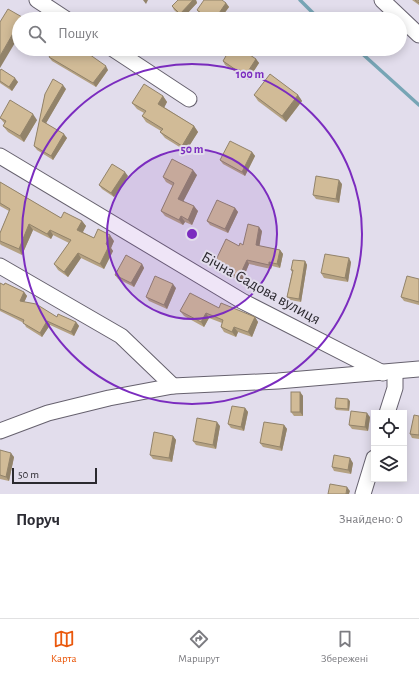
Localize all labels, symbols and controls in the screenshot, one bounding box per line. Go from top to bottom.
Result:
search box [12,12,407,56]
icon: search [26,23,48,45]
text: Пошук [58,26,98,41]
text: 100 m [236,68,264,80]
text: 50 m [181,143,204,155]
centre of rings [185,227,199,241]
street label: Бічна Садова вулиця [198,249,323,328]
map controls [371,410,407,482]
button: locate [371,410,407,446]
button: layers [371,446,407,482]
scale bar [12,466,97,485]
text: 50 m [18,469,39,480]
text: Поруч [16,511,60,528]
text: Знайдено: 0 [339,513,403,526]
tab: Карта [51,628,77,665]
tab: Маршрут [178,628,219,665]
tab: Збережені [321,628,368,665]

